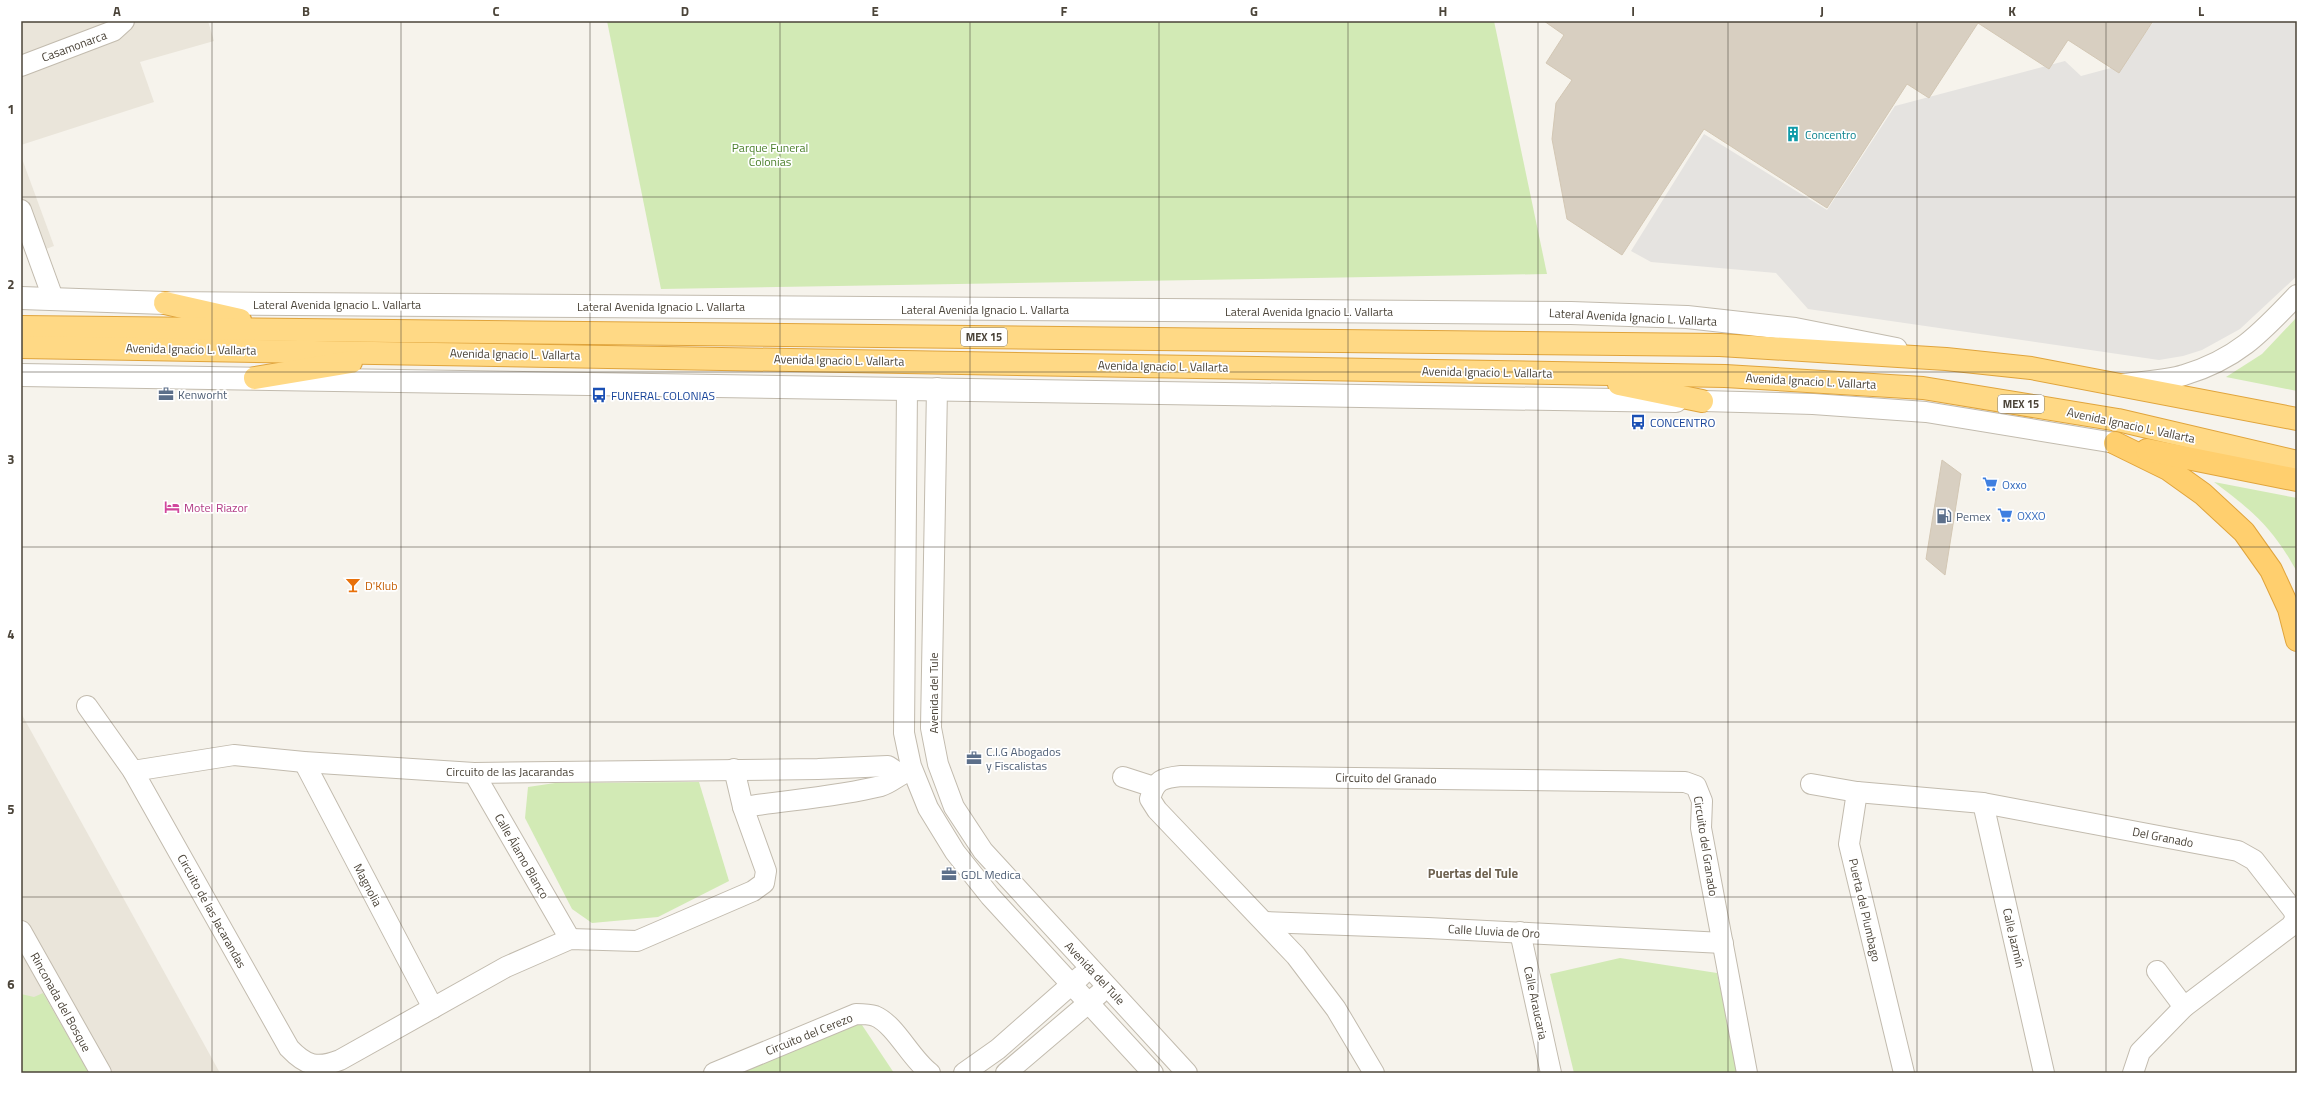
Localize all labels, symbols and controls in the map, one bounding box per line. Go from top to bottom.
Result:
text: A [113,1,121,21]
text: B [302,1,310,21]
text: C [492,1,500,21]
text: D [681,1,689,21]
text: E [871,1,879,21]
text: F [1061,1,1068,21]
text: G [1250,1,1258,21]
text: H [1439,1,1447,21]
text: I [1631,1,1635,21]
text: J [1820,1,1824,21]
text: K [2008,1,2016,21]
text: L [2198,1,2204,21]
street label: Casamonarca [39,25,109,67]
text: 1 [7,99,15,119]
building icon: Concentro [1784,125,1802,143]
place label: Concentro [1805,125,1856,144]
park label: Parque Funeral Colonias [732,138,808,171]
text: 2 [7,274,15,294]
street label: Lateral Avenida Ignacio L. Vallarta [253,295,421,314]
street label: Lateral Avenida Ignacio L. Vallarta [577,297,745,316]
street label: Lateral Avenida Ignacio L. Vallarta [901,300,1069,319]
street label: Lateral Avenida Ignacio L. Vallarta [1225,302,1393,321]
street label: Lateral Avenida Ignacio L. Vallarta [1549,303,1717,331]
road number: MEX 15 [961,328,1007,346]
street label: Avenida Ignacio L. Vallarta [126,338,256,360]
street label: Avenida Ignacio L. Vallarta [450,343,580,365]
street label: Avenida Ignacio L. Vallarta [774,349,904,371]
street label: Avenida Ignacio L. Vallarta [1098,355,1228,377]
street label: Avenida Ignacio L. Vallarta [1422,361,1552,383]
street label: Avenida Ignacio L. Vallarta [1745,368,1877,394]
office icon: Kenworht [157,385,175,403]
place label: Kenworht [178,385,228,404]
bus stop icon: FUNERAL COLONIAS [590,386,608,404]
place label: FUNERAL COLONIAS [611,386,715,405]
road number: MEX 15 [1998,395,2044,413]
street label: Avenida Ignacio L. Vallarta [2065,402,2197,448]
bus stop icon: CONCENTRO [1629,413,1647,431]
place label: CONCENTRO [1650,413,1715,432]
text: 3 [7,449,15,469]
supermarket icon: Oxxo [1981,475,1999,493]
place label: Oxxo [2002,475,2027,494]
hotel icon: Motel Riazor [163,498,181,516]
place label: Motel Riazor [184,498,248,517]
supermarket icon: OXXO [1996,506,2014,524]
place label: OXXO [2017,506,2046,525]
fuel station icon: Pemex [1935,507,1953,525]
place label: Pemex [1956,507,1991,526]
bar icon: D'Klub [344,576,362,594]
place label: D'Klub [365,576,398,595]
text: 4 [7,624,15,644]
street label: Avenida del Tule [924,652,943,734]
place label: C.I.G Abogados y Fiscalistas [986,742,1061,775]
office icon: C.I.G Abogados y Fiscalistas [965,749,983,767]
street label: Circuito de las Jacarandas [446,762,574,781]
street label: Circuito del Granado [1335,768,1437,788]
street label: Circuito del Granado [1689,795,1723,897]
text: 5 [7,799,15,819]
street label: Calle Álamo Blanco [490,810,554,902]
street label: Del Granado [2131,822,2195,852]
street label: Circuito de las Jacarandas [173,850,252,972]
street label: Puerta del Plumbago [1844,856,1886,964]
street label: Magnolia [349,860,387,910]
district label: Puertas del Tule [1428,863,1519,883]
office icon: GDL Medica [940,865,958,883]
place label: GDL Medica [961,865,1021,884]
street label: Calle Jazmín [1998,906,2030,970]
street label: Calle Lluvia de Oro [1448,919,1540,943]
street label: Avenida del Tule [1060,937,1130,1009]
street label: Rinconada del Bosque [26,949,96,1055]
street label: Calle Araucaria [1519,965,1553,1041]
text: 6 [7,974,15,994]
street label: Circuito del Cerezo [762,1008,856,1060]

